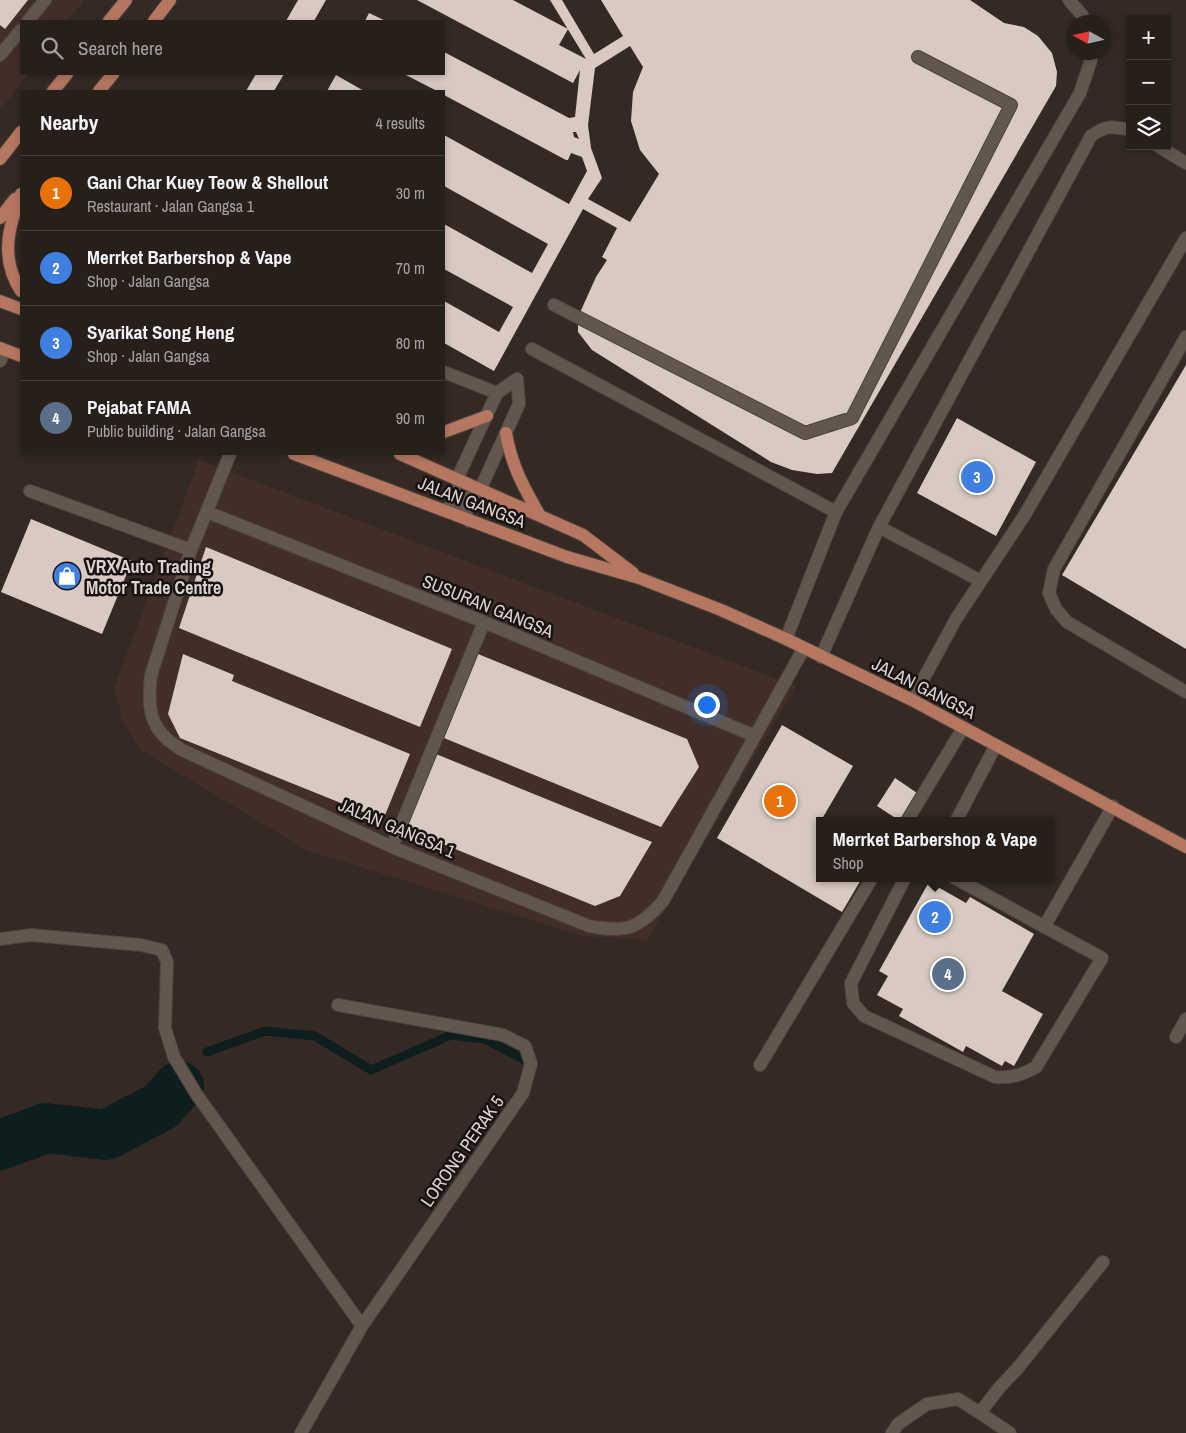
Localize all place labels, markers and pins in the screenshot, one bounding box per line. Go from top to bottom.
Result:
pin: 3 [961,458,993,496]
place label: VRX Auto Trading Motor Trade Centre [86,554,221,600]
shop icon: VRX Auto Trading Motor Trade Centre [52,561,82,591]
pin: 1 [764,782,796,820]
pin: 2 [919,898,951,936]
pin: 4 [932,955,964,993]

